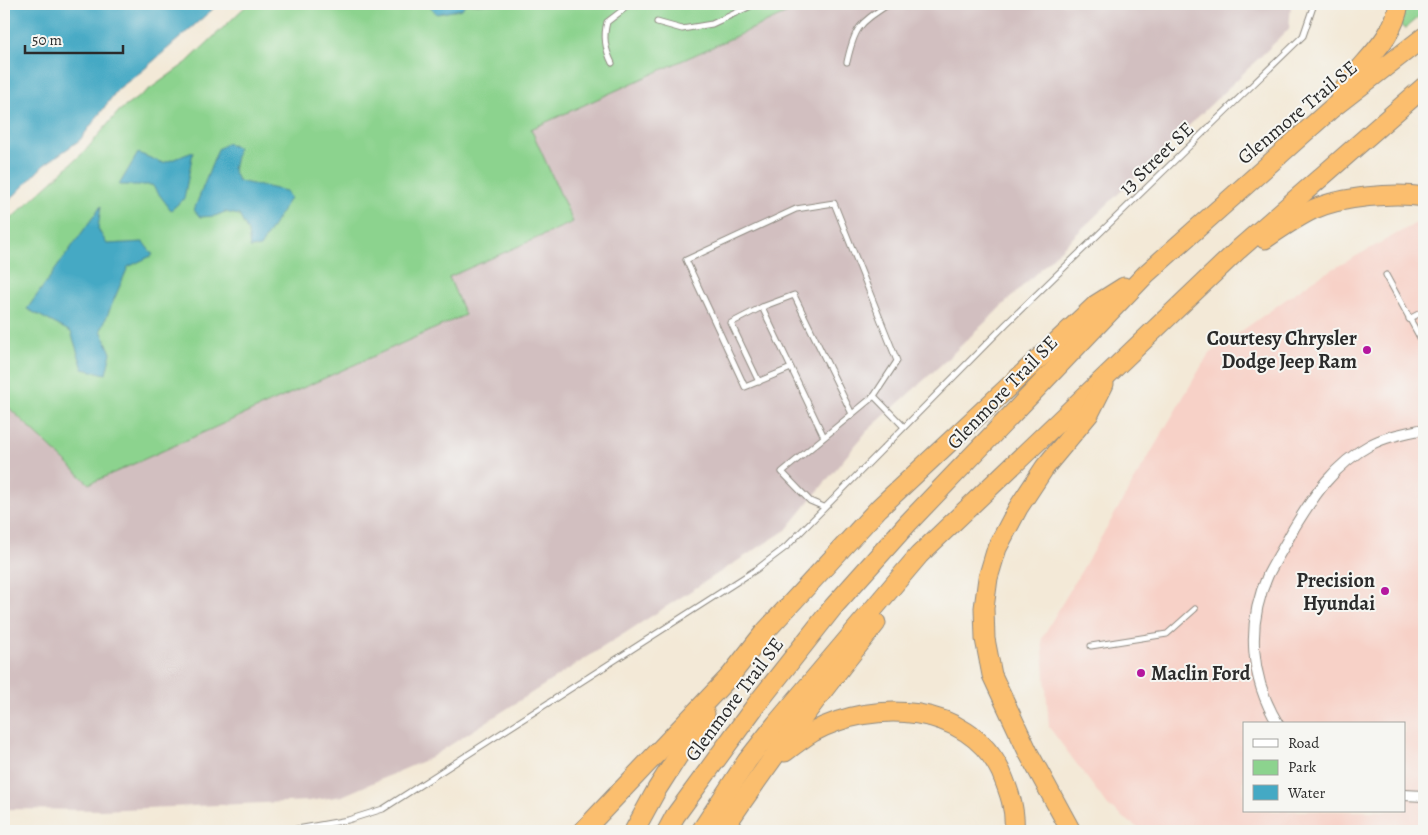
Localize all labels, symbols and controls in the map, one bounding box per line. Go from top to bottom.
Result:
scale bar [25,22,122,54]
text: 50 m [32,30,62,50]
street label: Glenmore Trail SE [1232,54,1363,171]
street label: 13 Street SE [1113,116,1200,201]
place label: Courtesy Chrysler Dodge Jeep Ram [1207,325,1357,375]
street label: Glenmore Trail SE [941,329,1064,455]
marker: Courtesy Chrysler Dodge Jeep Ram [1361,344,1373,356]
place label: Precision Hyundai [1296,567,1375,617]
marker: Precision Hyundai [1379,585,1391,597]
street label: Glenmore Trail SE [679,632,790,767]
place label: Maclin Ford [1151,660,1251,687]
marker: Maclin Ford [1135,667,1147,679]
legend [1243,722,1406,812]
text: Road [1288,733,1320,753]
text: Park [1288,757,1317,777]
text: Water [1287,783,1325,803]

